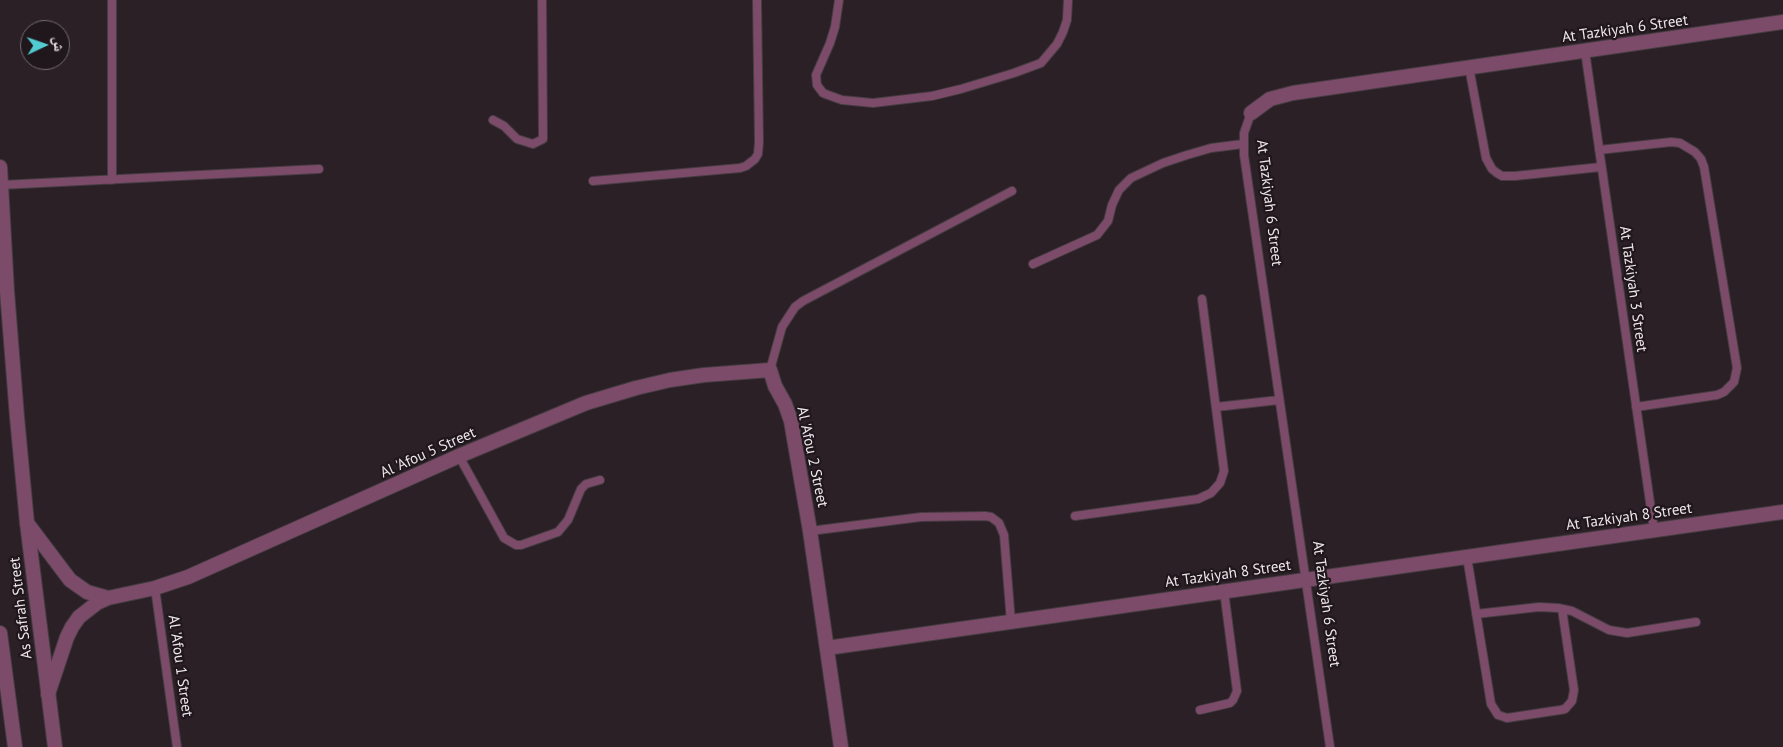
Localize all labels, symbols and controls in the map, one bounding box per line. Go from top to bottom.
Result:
street label: At Tazkiyah 6 Street [1561,11,1689,47]
north arrow [20,20,70,70]
text: ش [50,36,68,52]
street label: At Tazkiyah 6 Street [1252,139,1286,267]
street label: At Tazkiyah 3 Street [1615,225,1651,353]
street label: Al 'Afou 2 Street [793,405,831,509]
street label: Al 'Afou 5 Street [377,424,479,482]
street label: At Tazkiyah 8 Street [1565,499,1693,535]
street label: At Tazkiyah 6 Street [1308,540,1344,668]
street label: As Safrah Street [6,556,36,660]
street label: At Tazkiyah 8 Street [1164,556,1292,592]
street label: Al 'Afou 1 Street [164,614,196,718]

